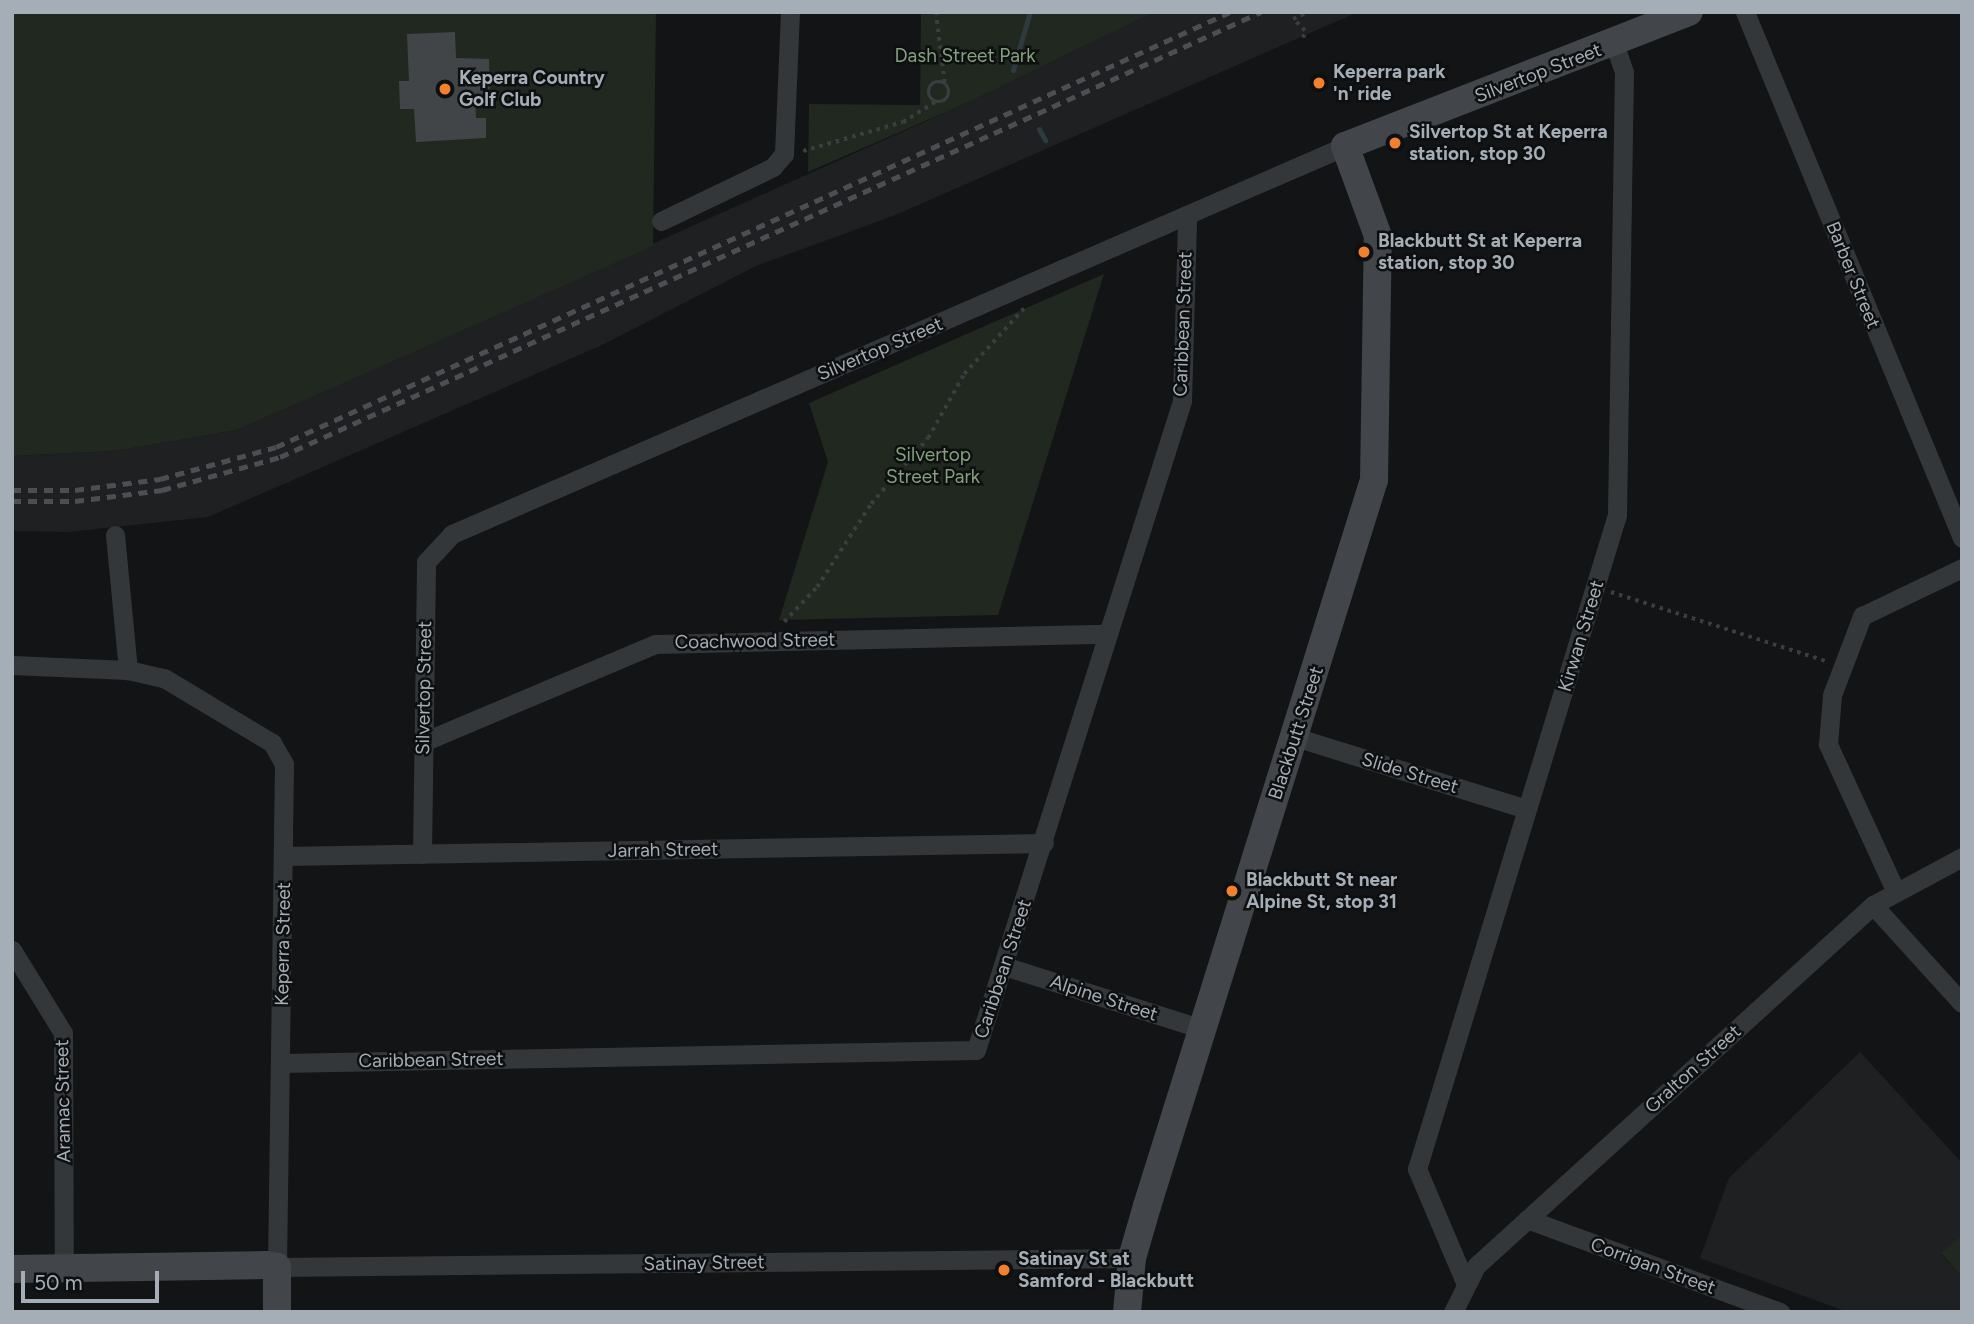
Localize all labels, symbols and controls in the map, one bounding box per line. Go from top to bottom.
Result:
street label: Silvertop Street [1471,38,1605,108]
park label: Dash Street Park [895,45,1035,67]
place label: Keperra park 'n' ride [1333,61,1446,105]
place label: Keperra Country Golf Club [459,67,605,111]
marker: Keperra park 'n' ride [1311,75,1327,91]
marker: Keperra Country Golf Club [437,81,453,97]
place label: Silvertop St at Keperra station, stop 30 [1409,121,1608,165]
marker: Silvertop St at Keperra station, stop 30 [1387,135,1403,151]
street label: Barber Street [1821,218,1885,332]
place label: Blackbutt St at Keperra station, stop 30 [1378,230,1582,274]
marker: Blackbutt St at Keperra station, stop 30 [1356,244,1372,260]
street label: Caribbean Street [1169,251,1197,397]
street label: Silvertop Street [814,312,946,386]
park label: Silvertop Street Park [886,444,980,488]
street label: Kirwan Street [1553,578,1609,694]
street label: Silvertop Street [411,621,437,755]
street label: Coachwood Street [674,628,836,654]
street label: Blackbutt Street [1264,663,1328,803]
street label: Slide Street [1359,748,1461,798]
street label: Jarrah Street [608,838,718,862]
place label: Blackbutt St near Alpine St, stop 31 [1246,869,1397,913]
street label: Keperra Street [271,882,295,1006]
marker: Blackbutt St near Alpine St, stop 31 [1224,883,1240,899]
street label: Caribbean Street [970,897,1036,1041]
street label: Alpine Street [1047,970,1161,1026]
street label: Gralton Street [1640,1020,1746,1118]
street label: Aramac Street [51,1039,75,1163]
street label: Caribbean Street [358,1047,504,1073]
street label: Corrigan Street [1587,1233,1719,1299]
place label: Satinay St at Samford - Blackbutt [1018,1248,1194,1292]
street label: Satinay Street [643,1251,765,1275]
scale bar [24,1258,163,1302]
marker: Satinay St at Samford - Blackbutt [996,1262,1012,1278]
text: 50 m [34,1270,83,1295]

